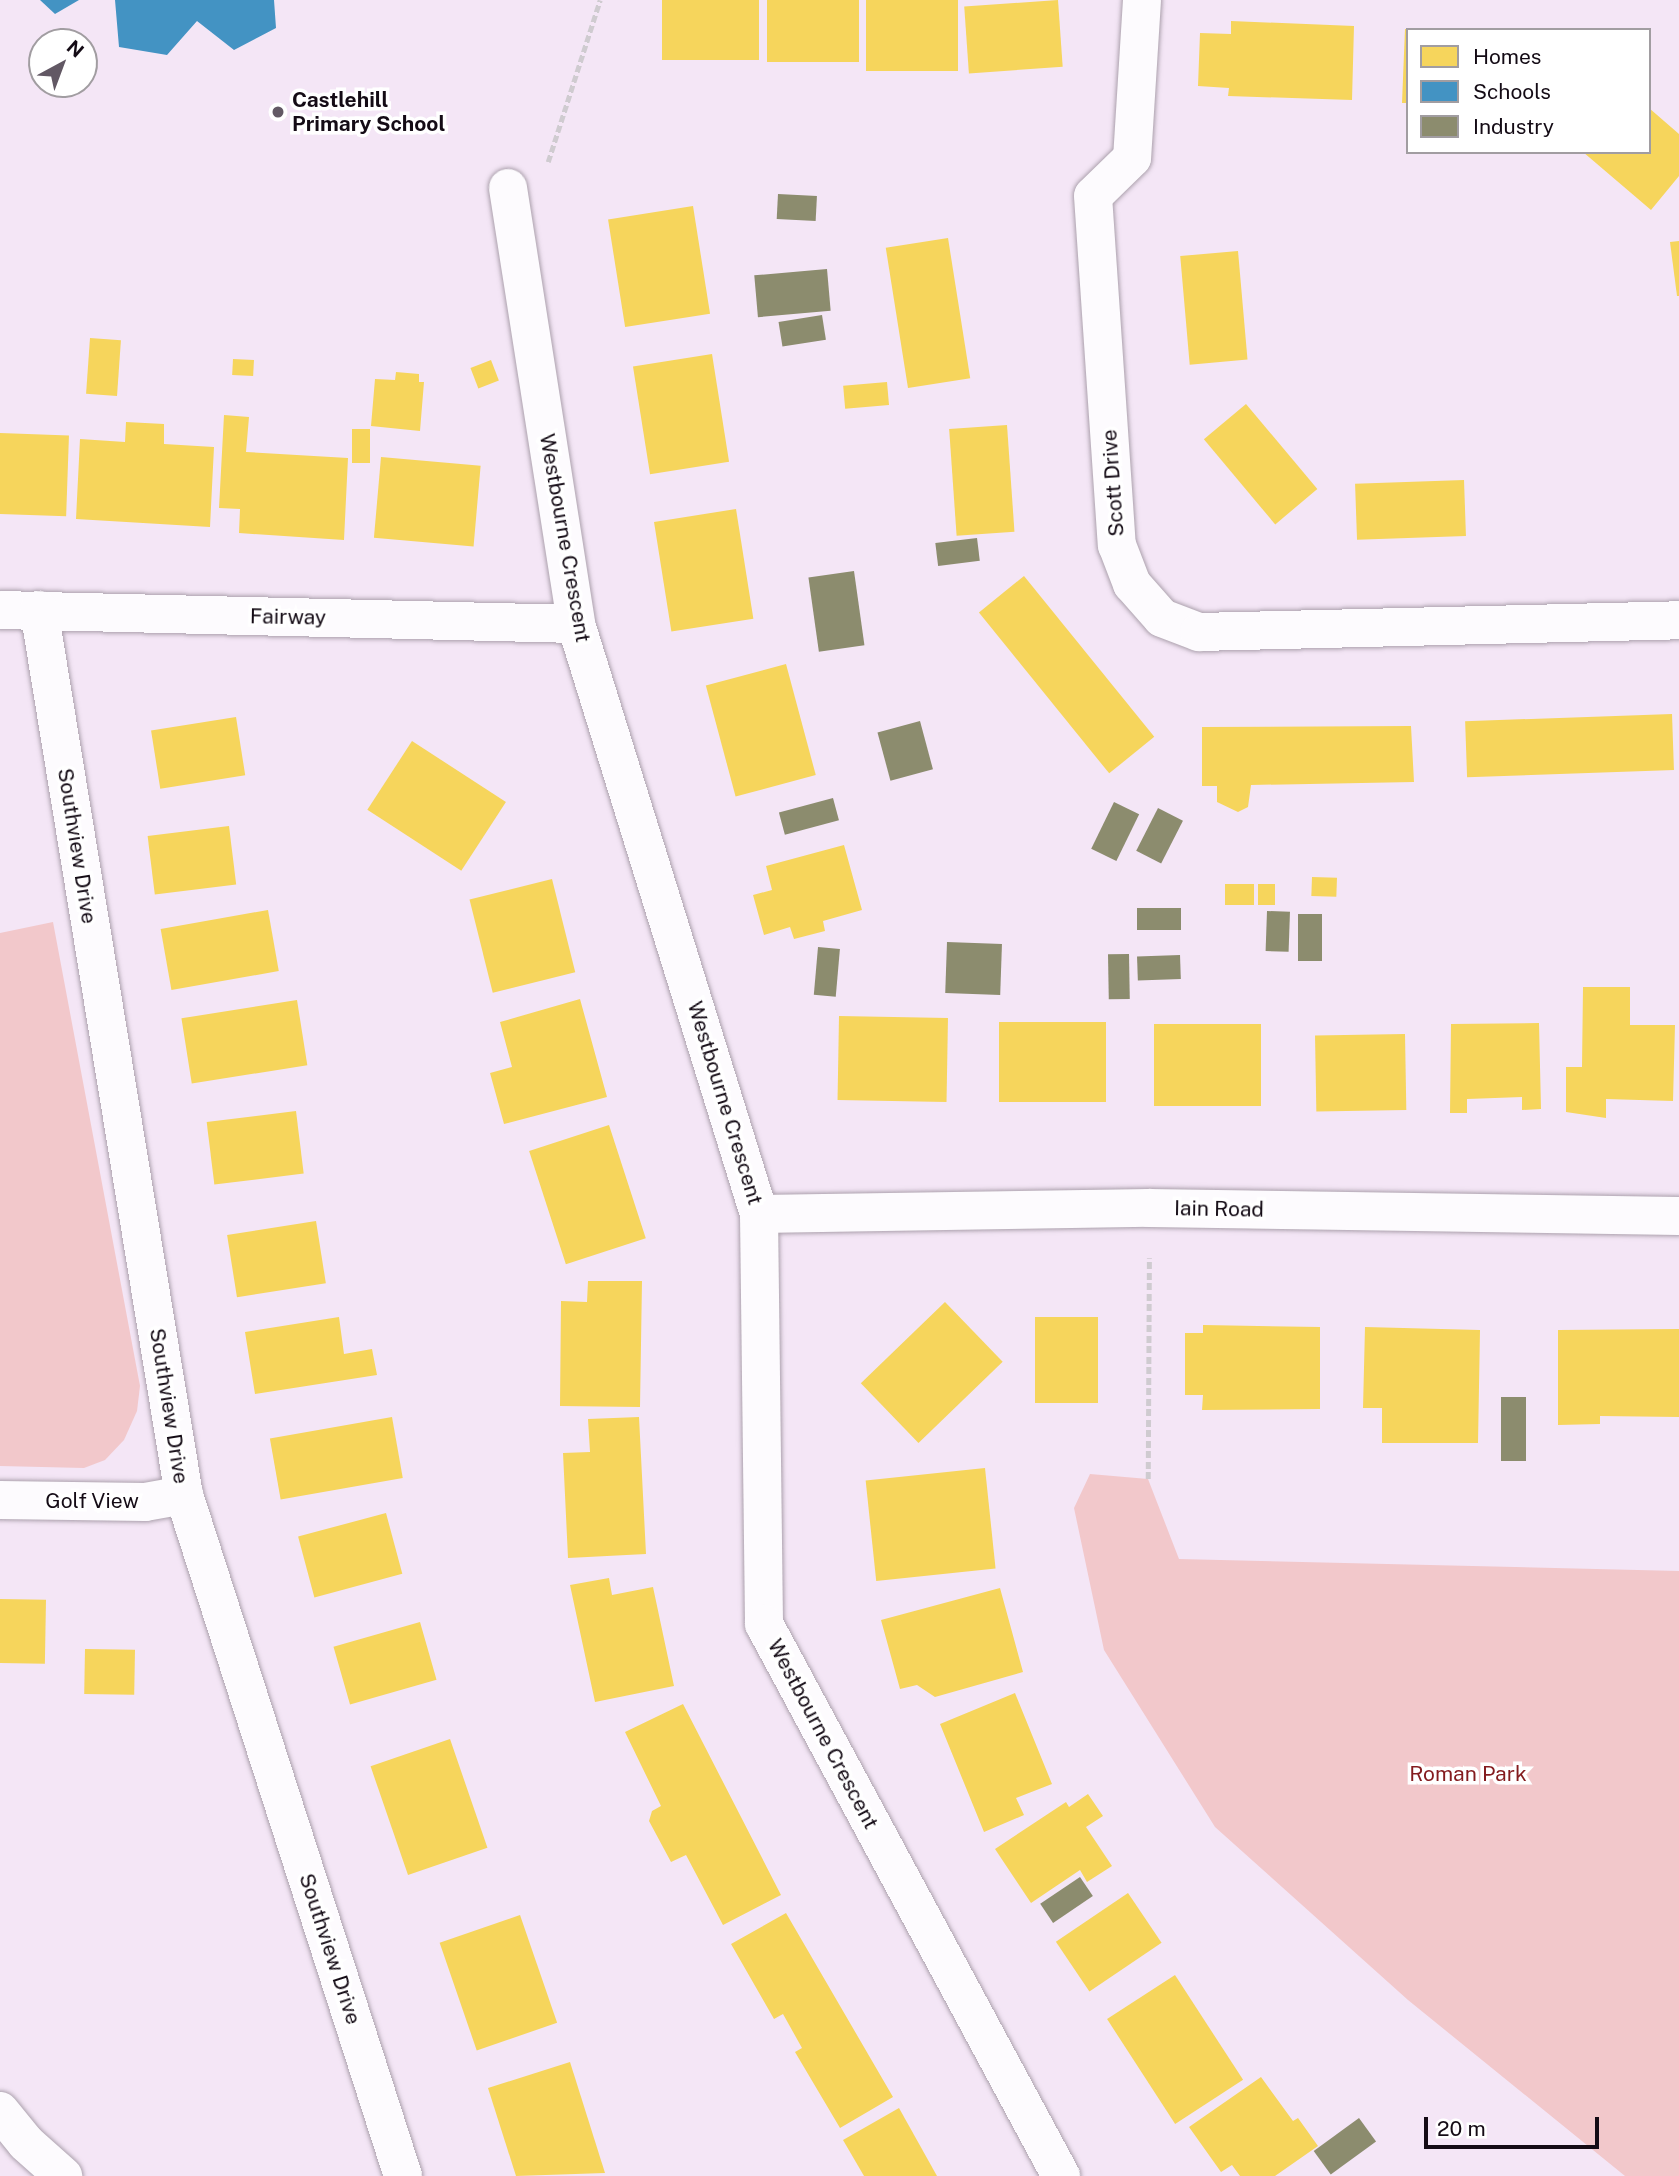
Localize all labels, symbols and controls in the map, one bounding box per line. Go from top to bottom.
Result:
north arrow [28,28,98,98]
legend [1406,28,1651,154]
text: N [63,35,88,62]
text: Homes [1473,44,1541,69]
text: Schools [1473,79,1551,104]
place label: Castlehill Primary School [292,87,445,137]
marker: Castlehill Primary School [270,104,286,120]
text: Industry [1473,114,1554,139]
street label: Scott Drive [1097,429,1129,537]
street label: Westbourne Crescent [534,432,596,644]
street label: Fairway [250,604,326,630]
street label: Southview Drive [52,766,102,926]
street label: Westbourne Crescent [682,998,768,1208]
street label: Iain Road [1174,1196,1264,1222]
street label: Southview Drive [144,1326,194,1486]
street label: Golf View [45,1488,139,1514]
street label: Westbourne Crescent [762,1635,884,1833]
park label: Roman Park [1409,1761,1527,1787]
street label: Southview Drive [294,1870,366,2028]
scale bar [1427,2102,1602,2146]
text: 20 m [1437,2116,1486,2141]

